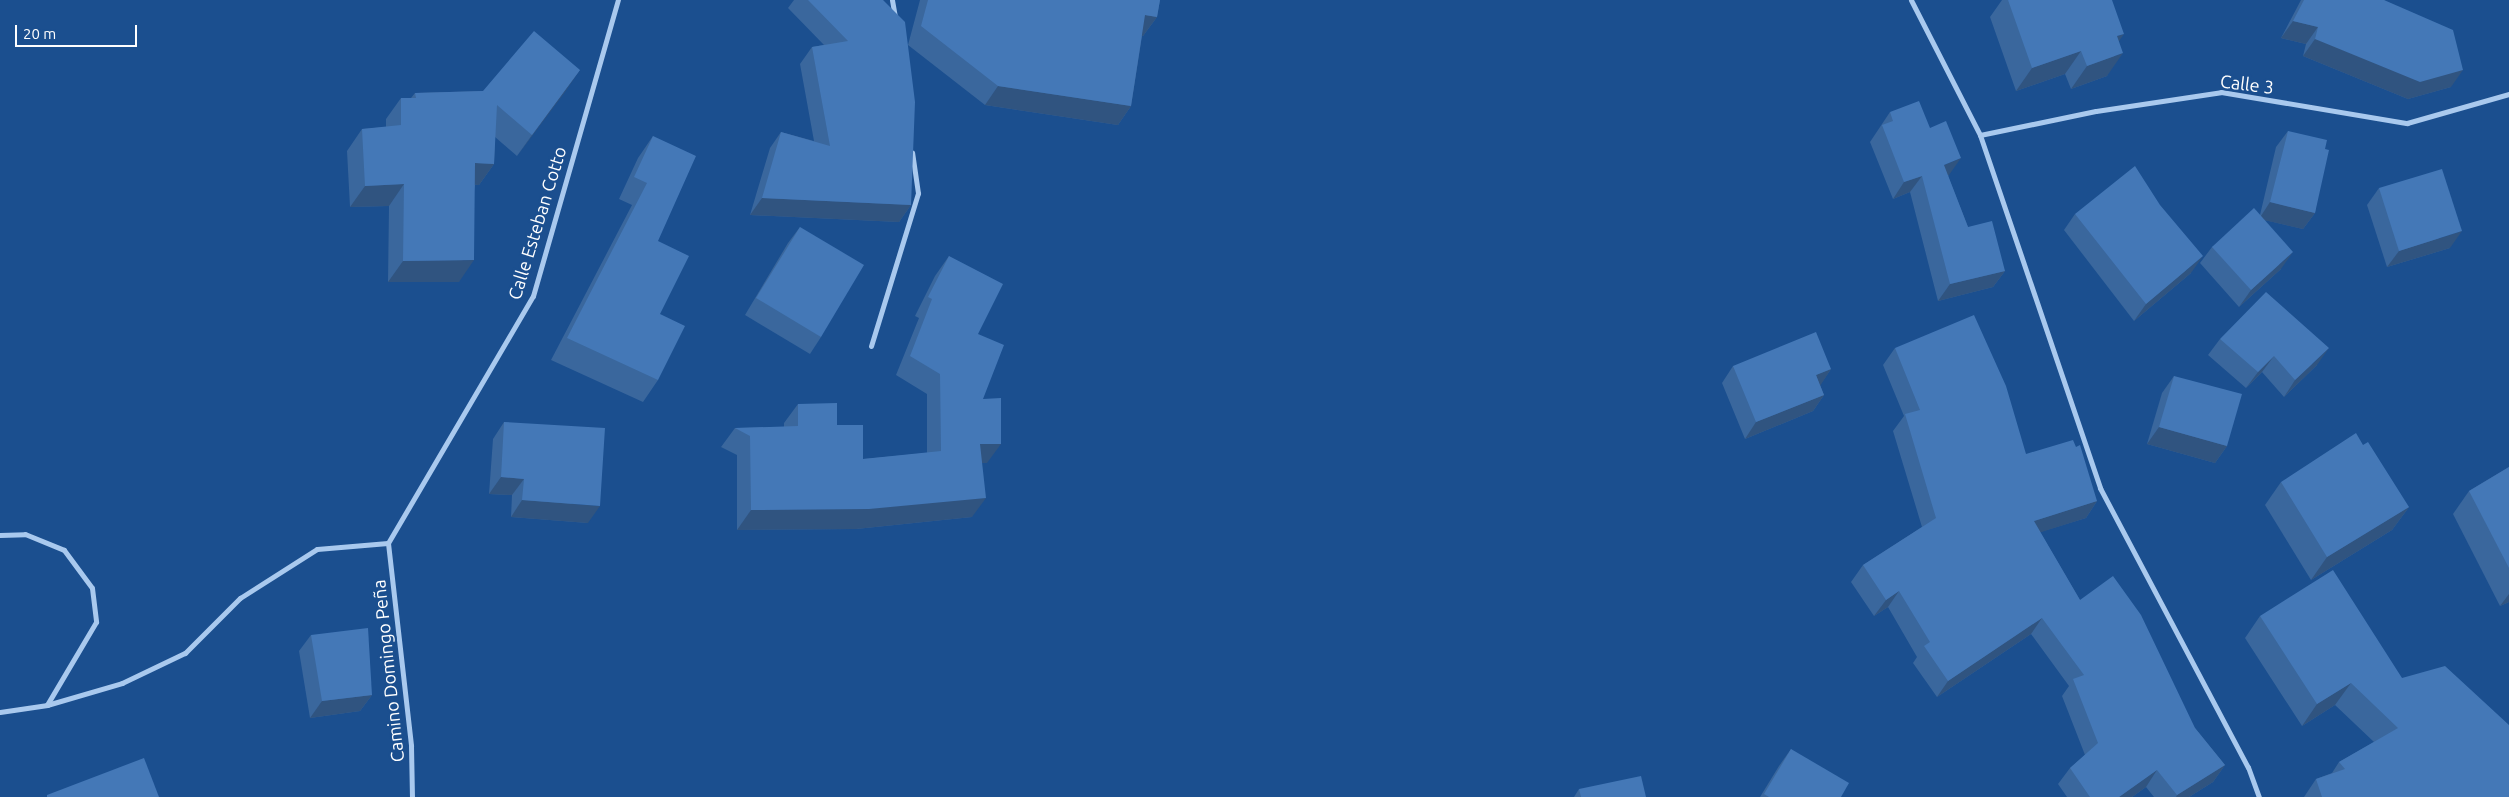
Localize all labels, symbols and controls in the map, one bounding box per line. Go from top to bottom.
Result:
scale bar [18,15,140,47]
text: 20 m [23,25,56,42]
street label: Calle 3 [2219,70,2275,98]
street label: Calle Esteban Cotto [503,144,571,302]
street label: Camino Domingo Peña [368,579,408,763]

